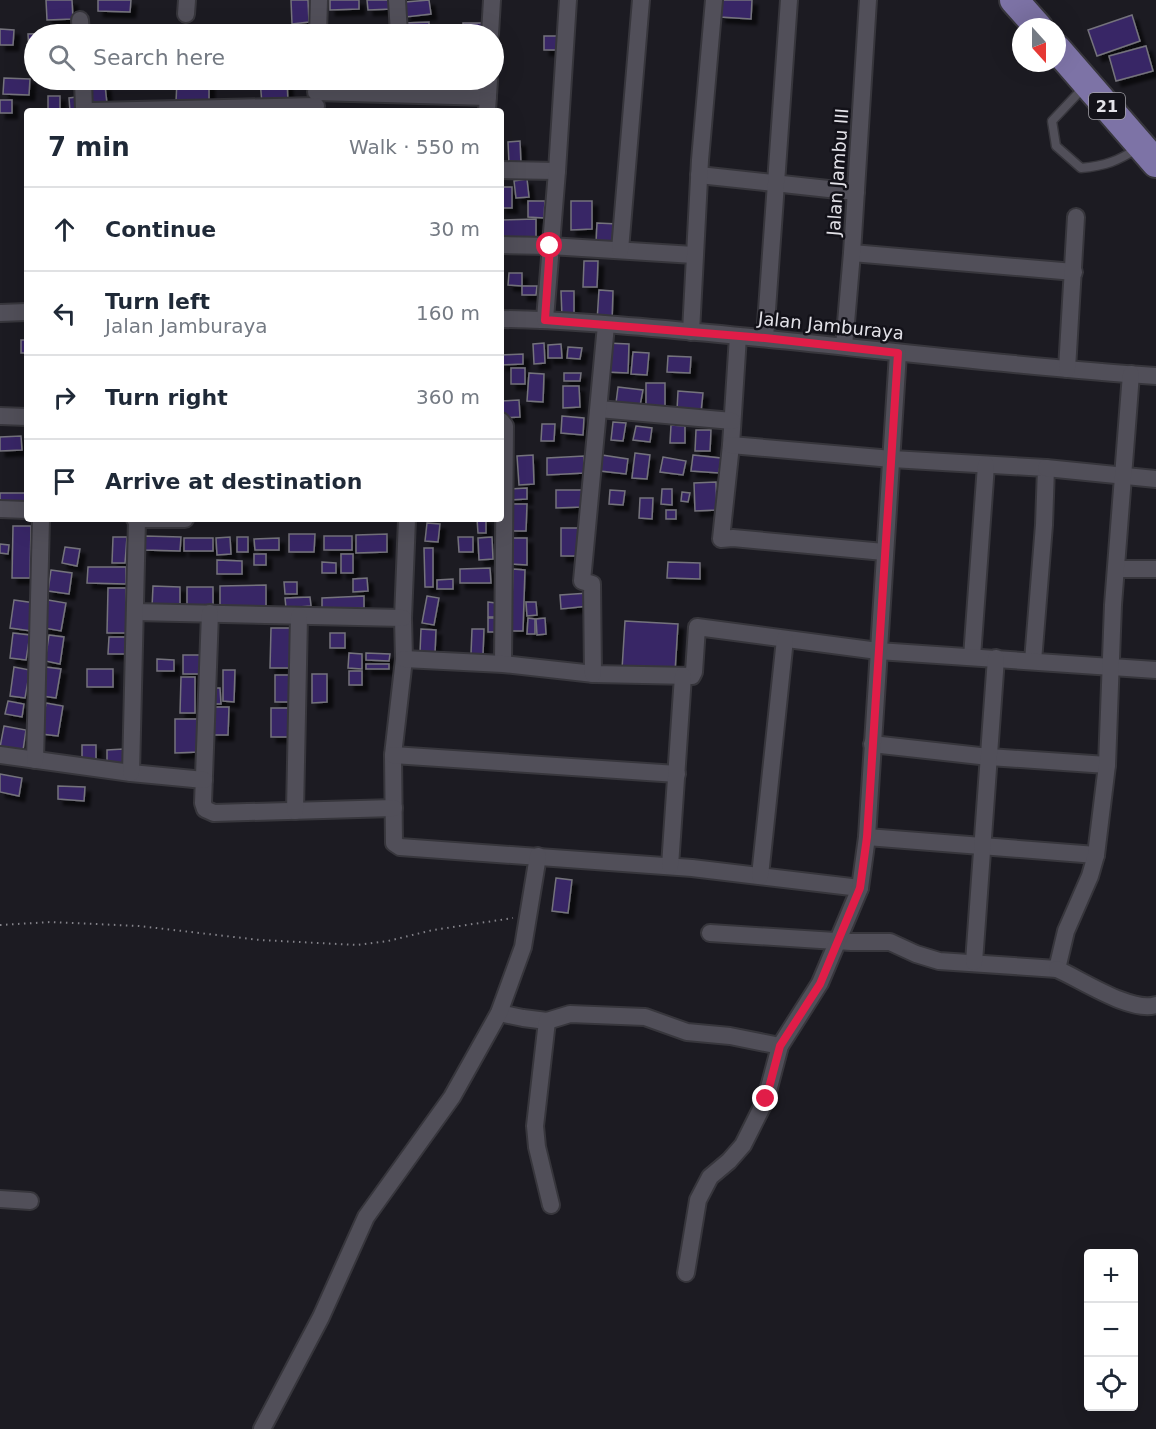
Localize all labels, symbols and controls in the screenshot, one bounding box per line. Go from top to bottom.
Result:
north arrow [1012,18,1066,72]
search box [24,24,504,90]
icon: search [45,41,78,74]
text: Search here [93,45,225,70]
road number: 21 [1089,93,1125,119]
street label: Jalan Jambu III [822,107,852,237]
text: 7 min [48,132,130,162]
text: Walk · 550 m [349,135,480,159]
icon: ahead [48,213,81,246]
text: Continue [105,217,216,242]
text: 30 m [429,217,480,241]
route start [536,232,562,258]
text: Turn left [105,289,210,314]
icon: left [48,297,81,330]
text: 160 m [416,301,480,325]
street label: Jalan Jamburaya [756,307,905,344]
text: Jalan Jamburaya [105,314,268,338]
icon: right [48,381,81,414]
text: Turn right [105,385,228,410]
text: 360 m [416,385,480,409]
icon: arrive [48,465,81,498]
text: Arrive at destination [105,469,362,494]
route end [752,1085,778,1111]
map controls [1084,1249,1138,1411]
button: + [1084,1249,1138,1303]
button: − [1084,1303,1138,1357]
button: locate [1084,1357,1138,1411]

